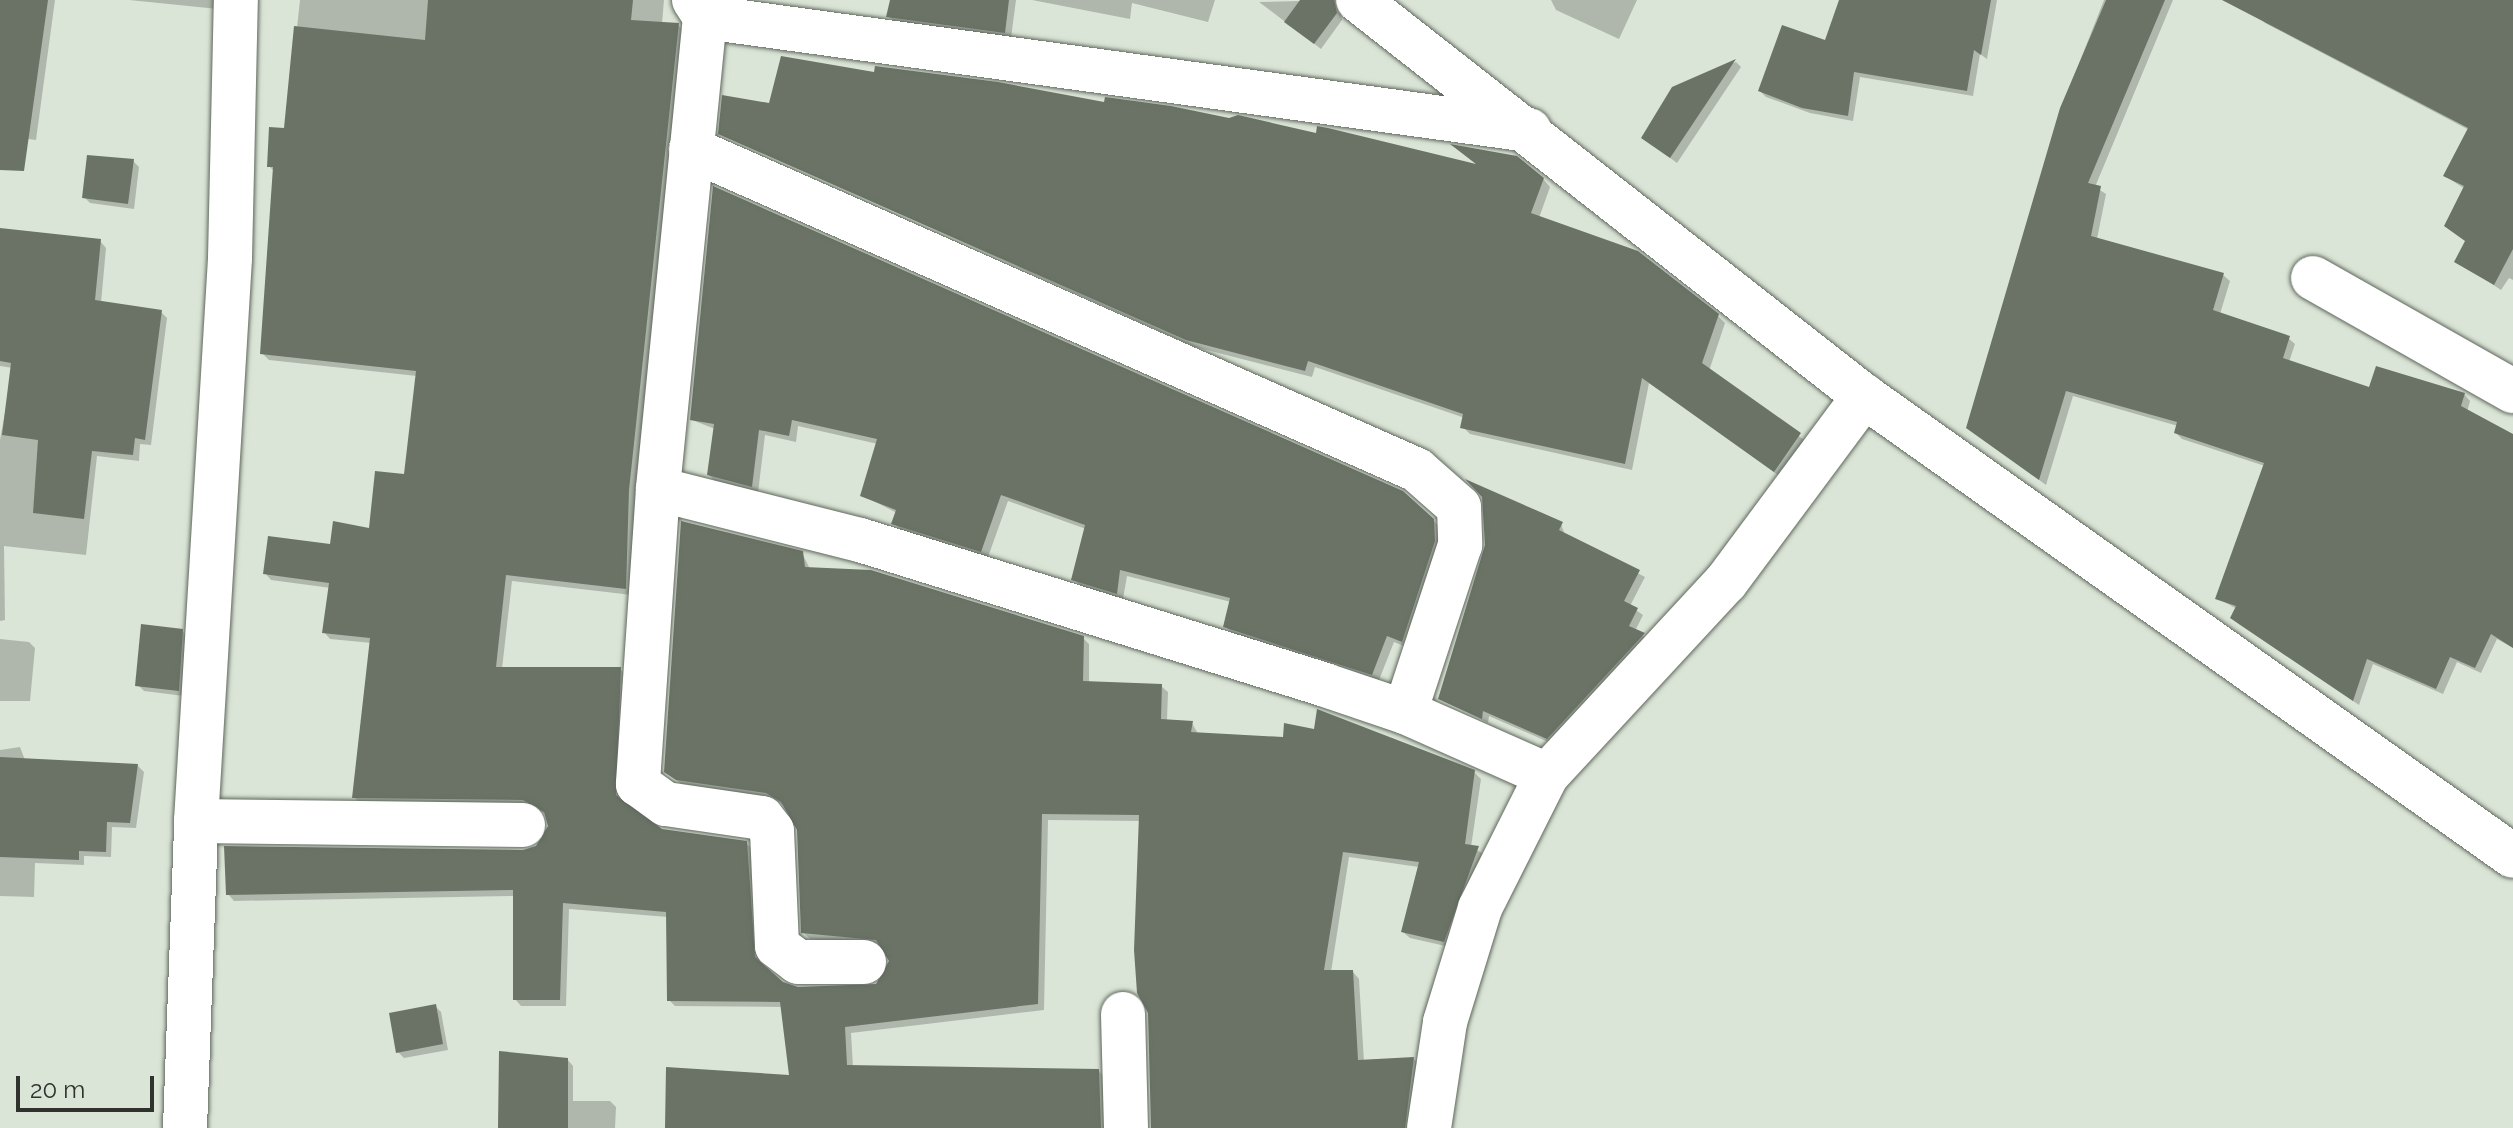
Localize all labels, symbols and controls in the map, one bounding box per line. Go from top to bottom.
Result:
scale bar [20,1060,158,1110]
text: 20 m [30,1075,85,1104]

